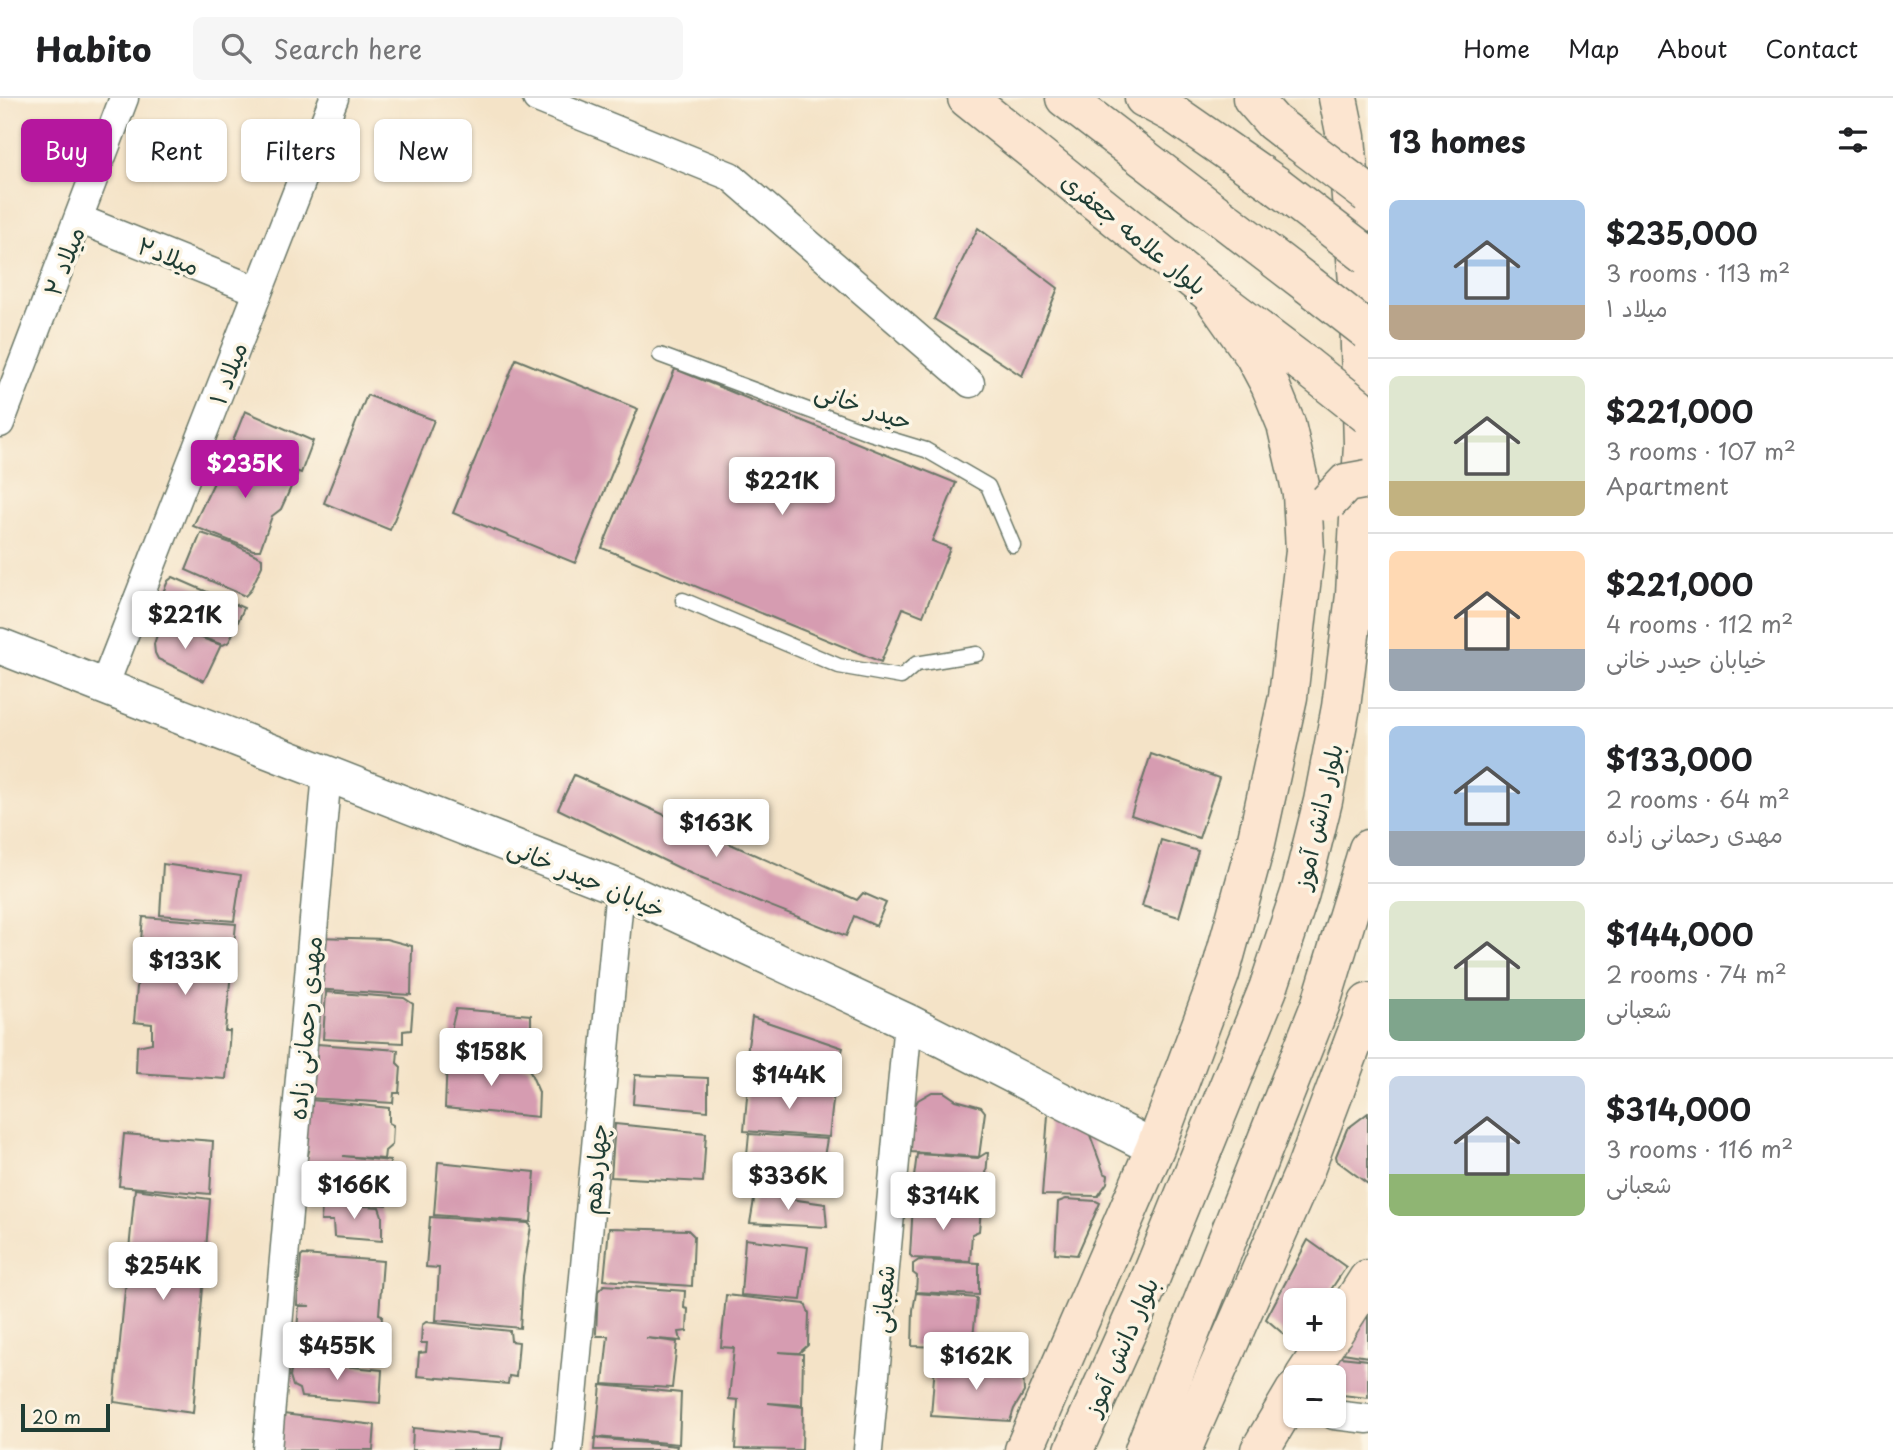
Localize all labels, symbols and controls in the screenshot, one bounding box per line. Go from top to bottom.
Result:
search box [193,17,683,80]
text: Habito [35,23,151,73]
icon: search [217,29,255,67]
text: Search here [273,29,422,68]
text: Home [1463,30,1530,66]
text: Map [1568,30,1619,66]
text: About [1657,30,1727,66]
text: Contact [1765,30,1858,66]
text: 13 homes [1389,118,1526,163]
chip: Buy [21,119,112,182]
chip: Rent [126,119,227,182]
chip: Filters [241,119,360,182]
chip: New [374,119,472,182]
icon: filters [1834,121,1872,159]
street label: بلوار علامه جعفری [1054,163,1216,303]
text: $235,000 [1606,210,1758,255]
street label: میلاد ۲ [33,221,93,301]
street label: میلاد۲ [133,226,205,284]
icon: home [1445,228,1529,312]
text: 3 rooms · 113 m² [1606,255,1790,290]
text: میلاد ۱ [1606,290,1668,325]
street label: میلاد ۱ [199,337,255,409]
street label: حیدر خانی [811,372,917,438]
text: $221,000 [1606,388,1753,433]
icon: home [1445,404,1529,488]
text: 3 rooms · 107 m² [1606,433,1796,468]
pin: $235K [196,440,294,500]
text: $235K [207,445,283,480]
pin: $221K [733,458,831,517]
text: $221K [745,462,819,497]
text: Apartment [1606,468,1729,503]
text: $221,000 [1606,561,1753,606]
icon: home [1445,579,1529,663]
pin: $221K [136,592,234,651]
text: $221K [148,596,222,631]
text: 4 rooms · 112 m² [1606,606,1793,641]
text: خیابان حیدر خانی [1606,641,1766,676]
text: $133,000 [1606,736,1753,781]
street label: بلوار دانش آموز [1282,740,1351,894]
icon: home [1445,754,1529,838]
text: 2 rooms · 64 m² [1606,781,1790,816]
pin: $163K [667,800,765,859]
text: $163K [679,804,753,839]
text: مهدی رحمانی زاده [1606,816,1783,851]
street label: خیابان حیدر خانی [503,828,671,926]
text: $144,000 [1606,911,1754,956]
icon: home [1445,929,1529,1013]
street label: مهدی رحمانی زاده [278,935,330,1121]
pin: $133K [136,937,234,997]
text: $133K [149,942,221,977]
text: 2 rooms · 74 m² [1606,956,1787,991]
text: شعبانی [1606,991,1672,1026]
pin: $158K [442,1028,540,1088]
text: $158K [455,1033,527,1068]
pin: $144K [740,1052,838,1111]
text: $144K [752,1056,826,1091]
text: $314,000 [1606,1086,1751,1131]
icon: home [1445,1104,1529,1188]
street label: چهاردهم [572,1122,618,1216]
text: 3 rooms · 116 m² [1606,1131,1793,1166]
pin: $336K [739,1152,837,1212]
text: $336K [748,1157,828,1192]
pin: $166K [305,1162,403,1221]
text: $166K [317,1166,391,1201]
text: شعبانی [1606,1166,1672,1201]
pin: $314K [894,1172,992,1232]
text: $314K [906,1177,980,1212]
pin: $254K [114,1242,212,1302]
text: $254K [125,1247,201,1282]
street label: شعبانی [861,1263,903,1335]
street label: بلوار دانش آموز [1073,1271,1167,1423]
map controls [1283,1288,1346,1428]
button: + [1283,1288,1346,1351]
pin: $455K [288,1322,386,1382]
text: $455K [299,1327,375,1362]
pin: $162K [927,1332,1025,1392]
text: $162K [940,1337,1012,1372]
button: − [1283,1365,1346,1428]
scale bar [21,1401,110,1433]
text: 20 m [32,1402,81,1430]

